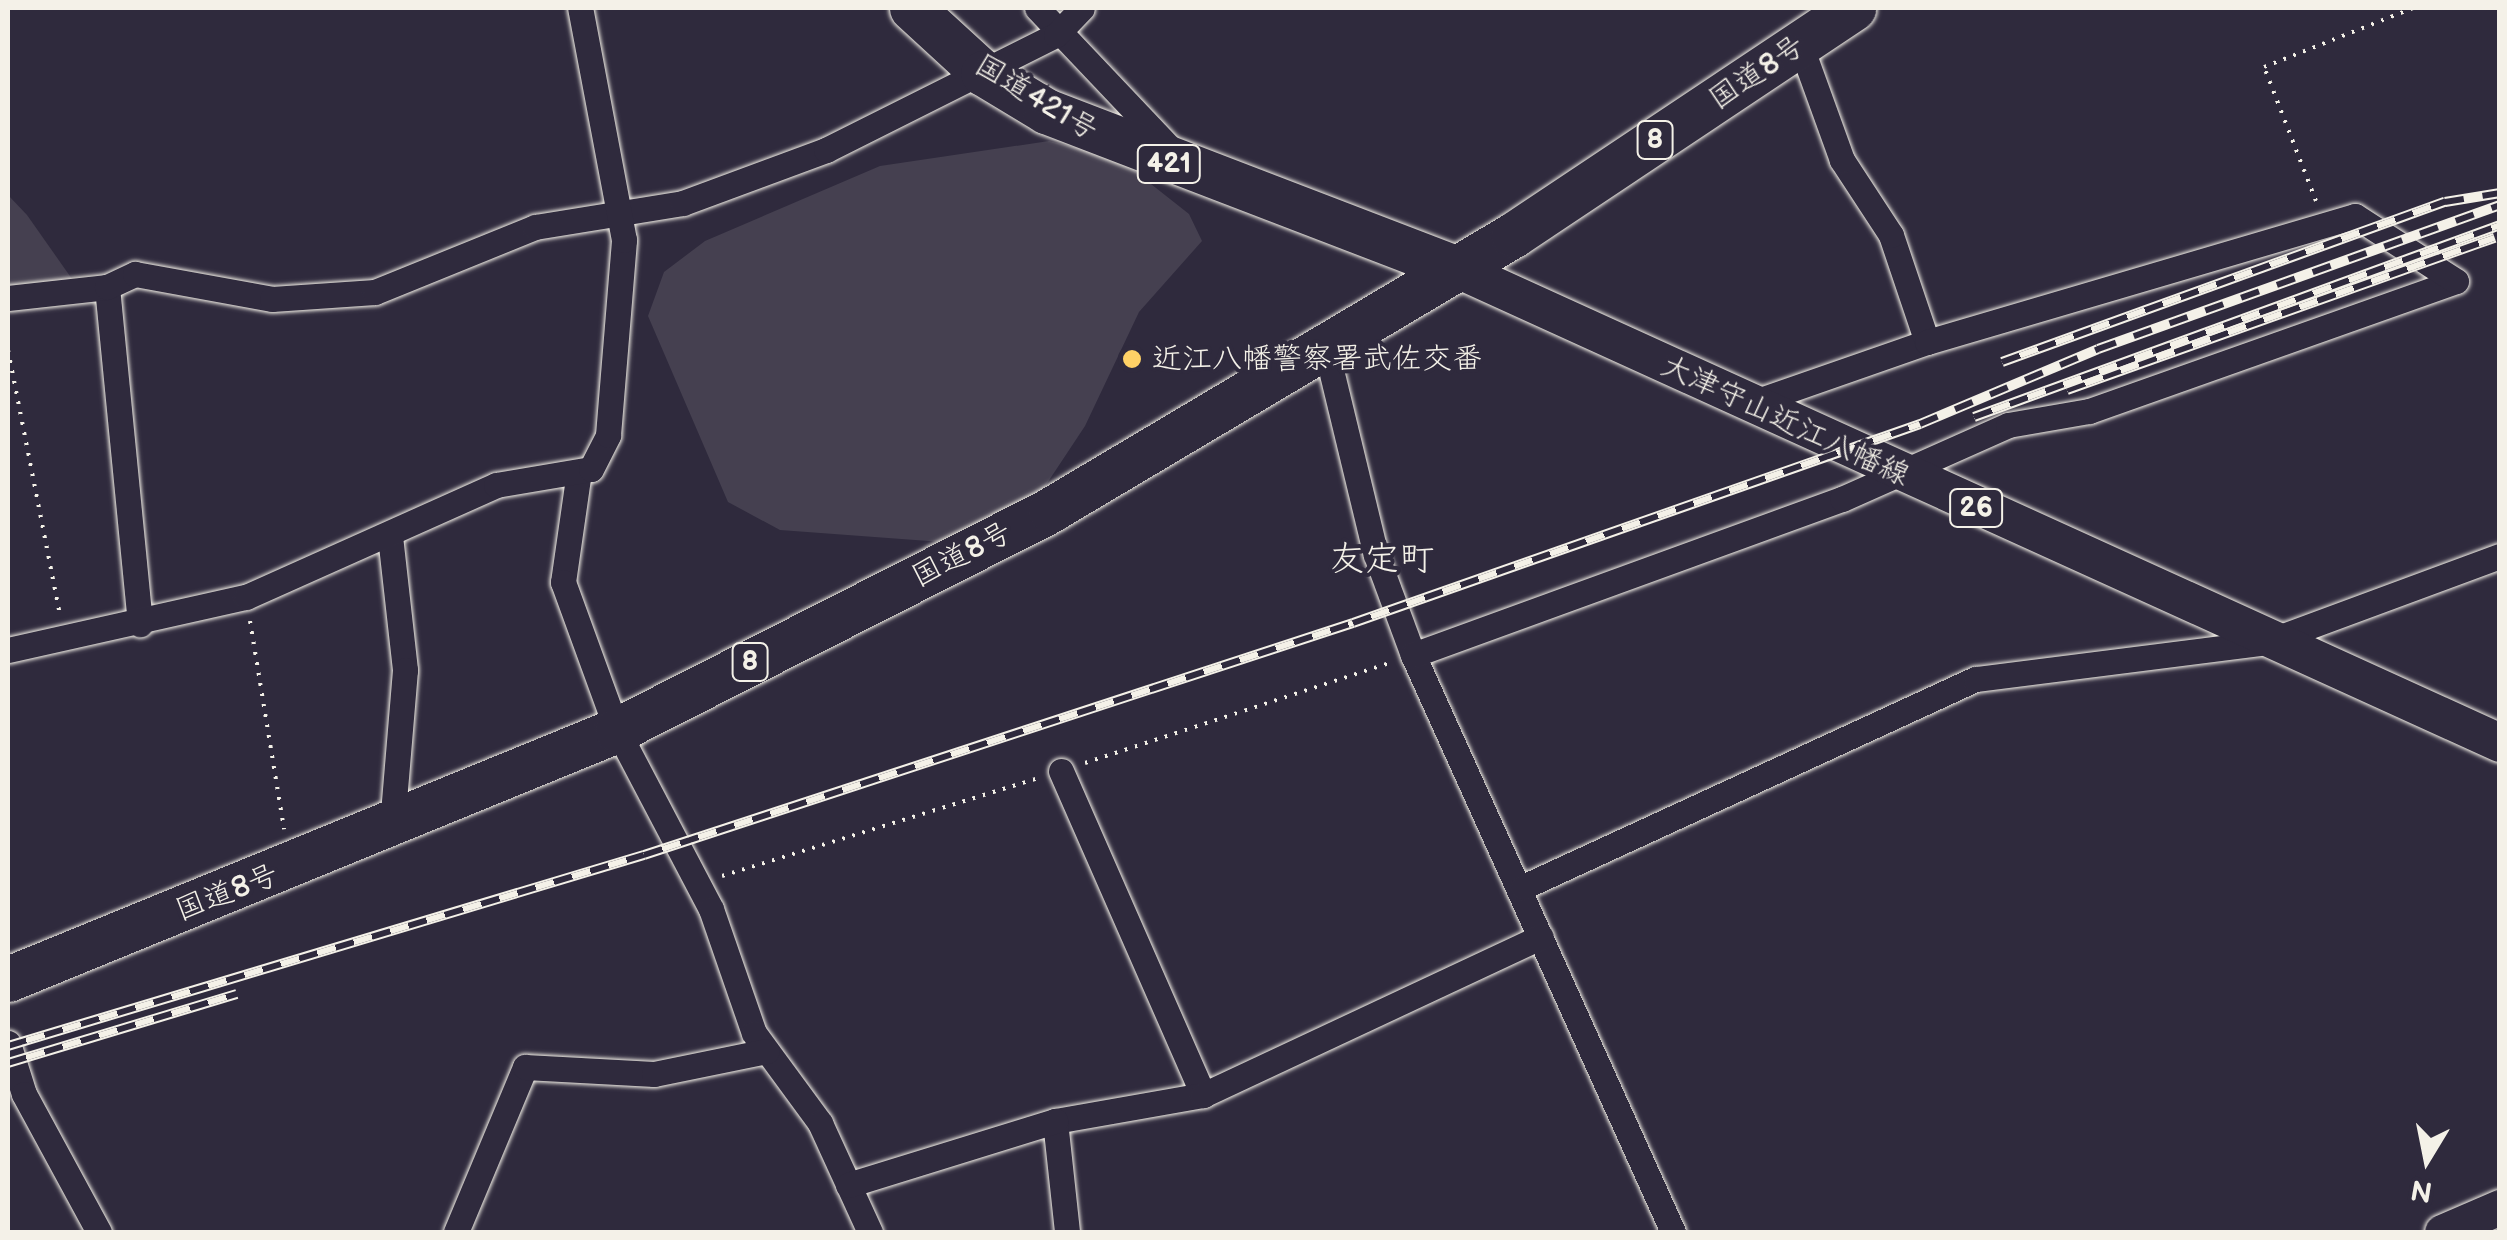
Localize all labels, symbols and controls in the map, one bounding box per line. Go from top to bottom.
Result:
street label: 国道8号 [1702,28,1812,118]
street label: 国道421号 [968,47,1104,149]
road number: 8 [1635,117,1675,163]
road number: 421 [1136,141,1202,187]
place label: 近江八幡警察署武佐交番 [1152,341,1482,377]
marker: 近江八幡警察署武佐交番 [1121,348,1143,370]
street label: 大津守山近江八幡線 [1655,348,1915,494]
road number: 26 [1948,485,2004,531]
street label: 国道8号 [906,515,1018,595]
district label: 友定町 [1330,539,1434,581]
road number: 8 [730,639,770,685]
street label: 国道8号 [170,857,284,929]
north arrow [2377,1110,2477,1210]
text: N [2408,1172,2435,1208]

